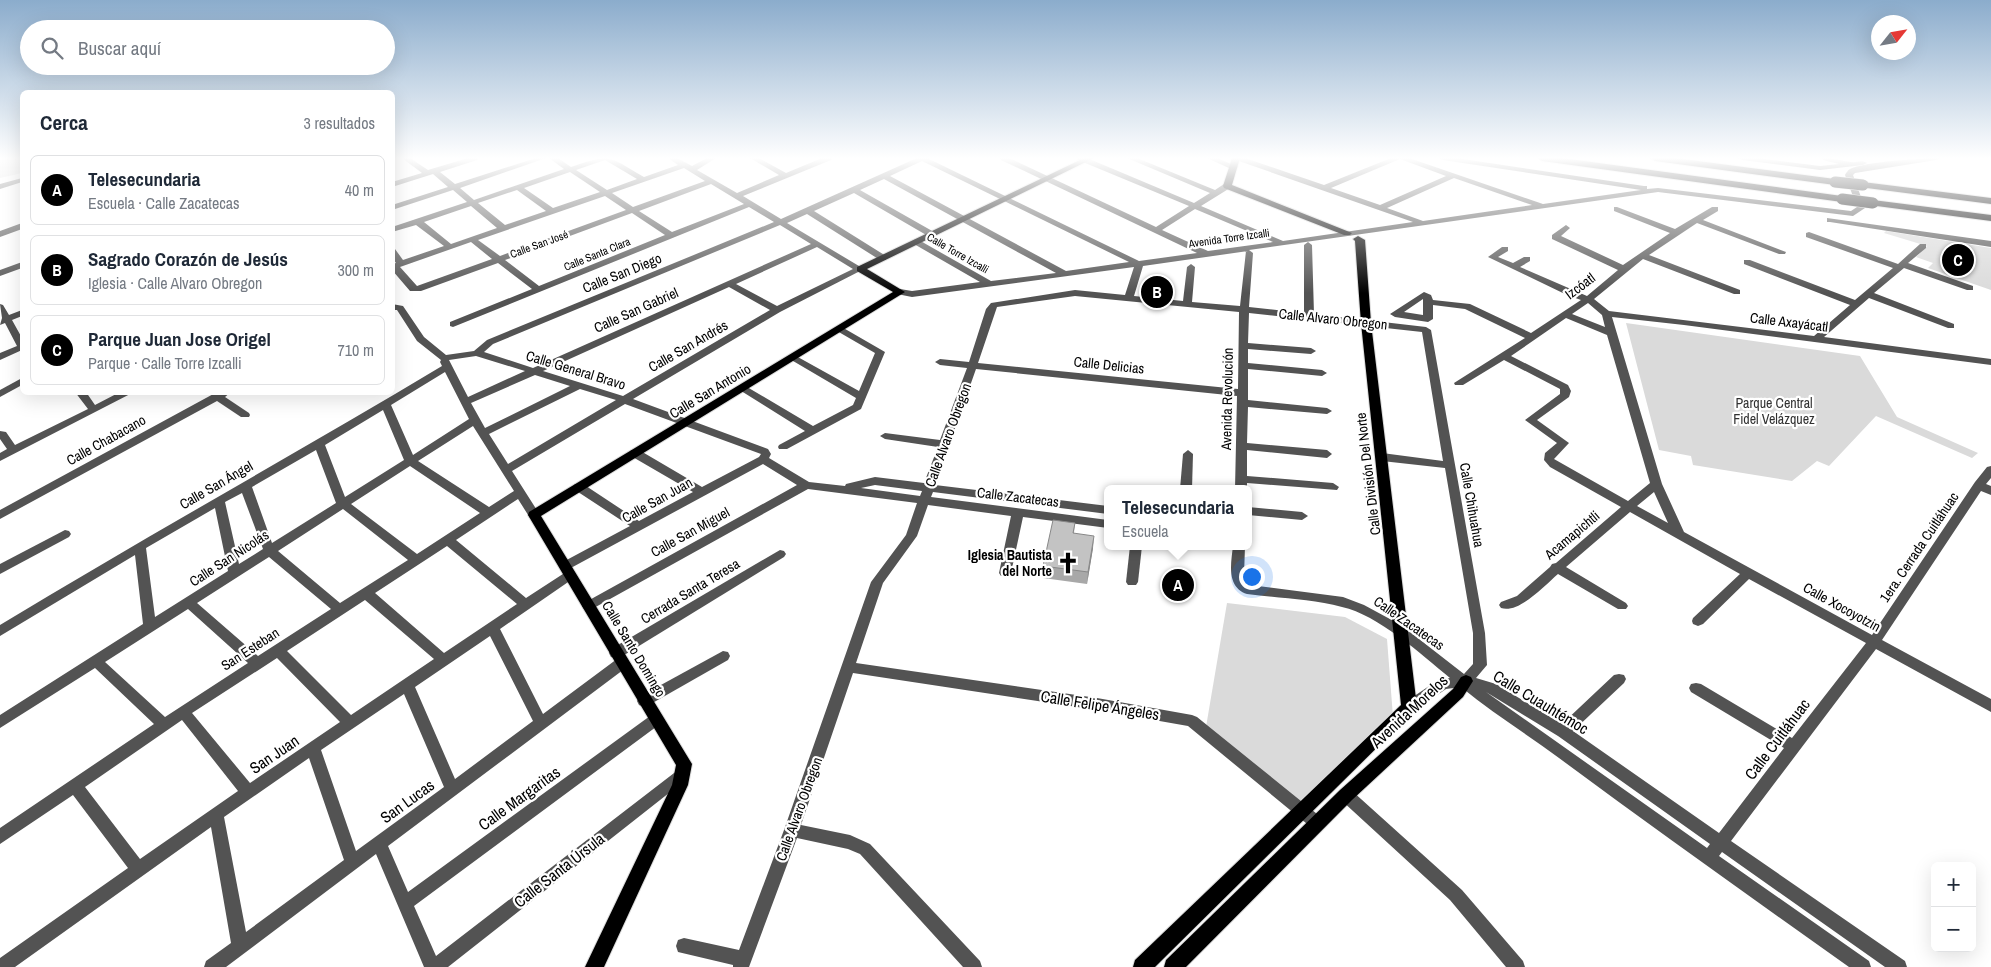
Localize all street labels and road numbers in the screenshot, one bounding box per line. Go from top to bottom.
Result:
street label: Avenida Torre Izcalli [1187,225,1270,251]
street label: Calle San José [508,227,570,261]
street label: Calle Torre Izcalli [925,230,991,276]
street label: Calle Santa Clara [562,234,632,274]
street label: Calle San Diego [580,249,664,297]
street label: Izcóatl [1561,269,1599,303]
street label: Calle San Gabriel [591,283,681,337]
street label: Calle Alvaro Obregon [1278,304,1388,334]
street label: Calle Axayácatl [1749,308,1829,336]
street label: Calle San Andrés [645,316,731,376]
street label: Calle General Bravo [524,346,628,394]
street label: Avenida Revolución [1217,348,1237,451]
street label: Calle Delicias [1073,352,1145,378]
street label: Calle San Antonio [666,360,754,422]
street label: Calle Alvaro Obregon [921,381,975,489]
street label: Calle Chabacano [63,411,149,469]
street label: Calle División Del Norte [1352,412,1384,536]
street label: Calle San Ángel [176,457,256,513]
street label: Calle Chihuahua [1456,461,1488,549]
street label: Calle San Juan [619,473,695,527]
street label: Calle Zacatecas [976,483,1060,511]
street label: 1era. Cerrada Cuitláhuac [1875,488,1963,605]
street label: Calle San Miguel [647,503,733,561]
street label: Acamapichtli [1540,507,1603,564]
street label: Calle San Nicolás [186,525,272,590]
street label: Cerrada Santa Teresa [637,554,743,628]
street label: Calle Xocoyotzin [1800,578,1884,636]
street label: Calle Zacatecas [1370,592,1448,654]
street label: Calle Santo Domingo [598,598,670,700]
street label: San Esteban [218,624,282,674]
street label: Calle Cuauhtémoc [1489,665,1593,739]
street label: Avenida Morelos [1365,669,1452,753]
street label: Calle Felipe Ángeles [1039,685,1161,725]
street label: Calle Cuitláhuac [1739,694,1815,784]
street label: San Juan [245,729,303,779]
street label: Calle Alvaro Obregon [772,755,826,863]
street label: Calle Margaritas [474,761,564,835]
street label: San Lucas [375,774,439,828]
street label: Calle Santa Úrsula [509,827,609,912]

